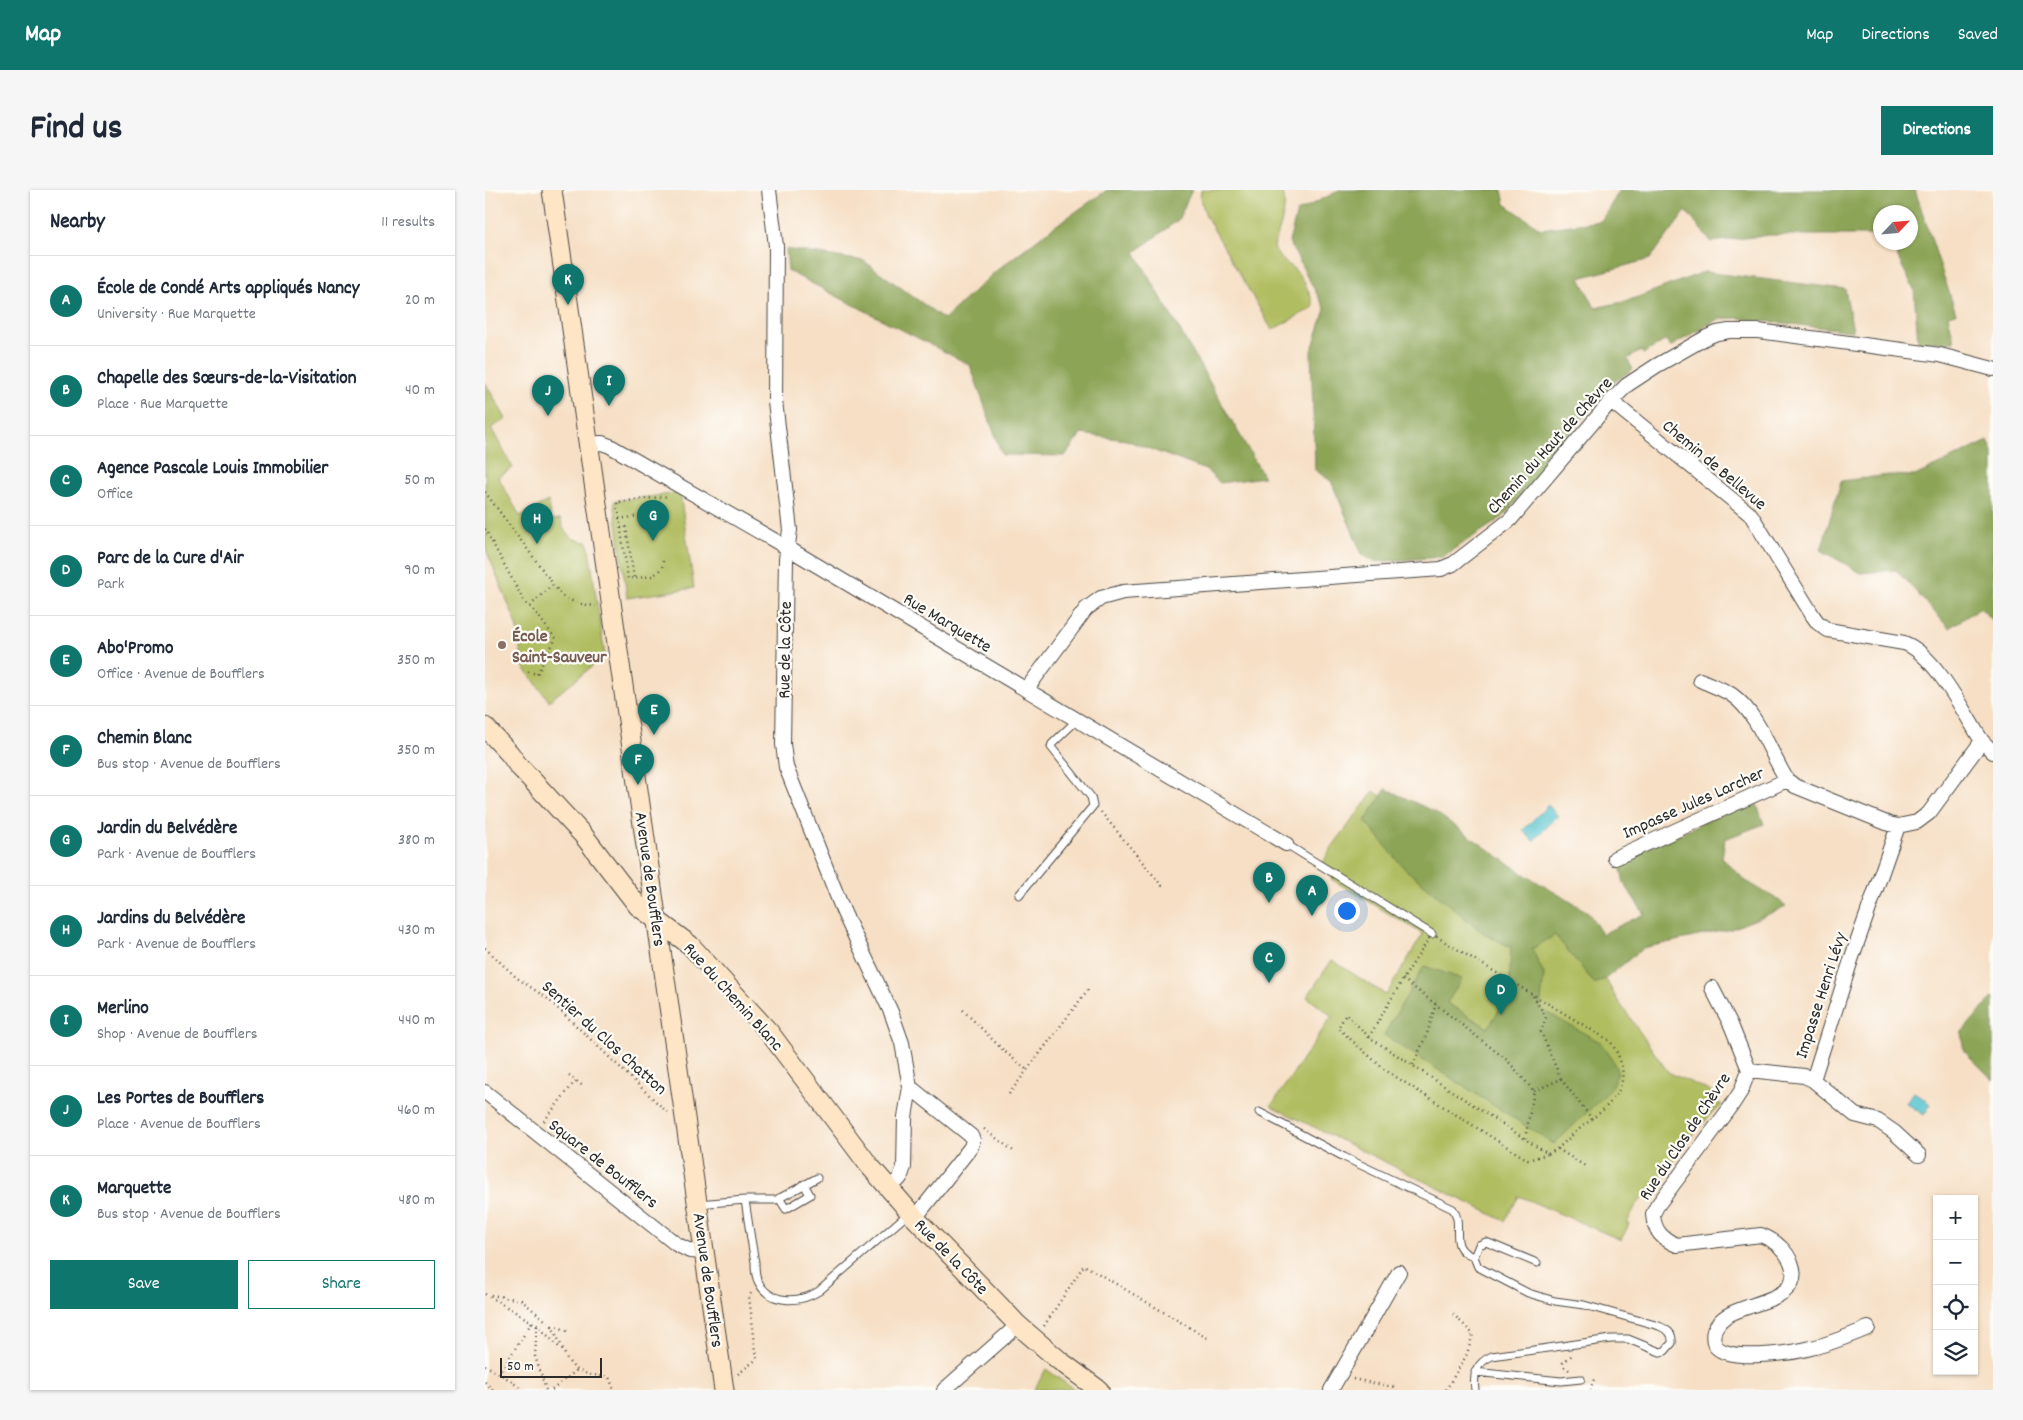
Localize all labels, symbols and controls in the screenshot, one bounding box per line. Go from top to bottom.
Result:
text: Map [25,18,61,52]
text: Map [1806,23,1833,48]
text: Directions [1861,23,1930,48]
text: Saved [1958,23,1998,48]
text: Find us [30,105,122,155]
button: Directions [1881,106,1993,155]
north arrow [1873,205,1918,250]
text: Nearby [50,208,105,238]
text: 11 results [381,211,435,234]
pin: K [552,264,584,305]
text: École de Condé Arts appliqués Nancy [97,276,359,303]
text: A [62,289,70,312]
text: 20 m [405,289,435,312]
text: University · Rue Marquette [97,303,256,326]
pin: I [593,365,625,406]
text: Chapelle des Sœurs-de-la-Visitation [97,366,357,393]
street label: Chemin du Haut de Chèvre [1482,372,1619,521]
pin: J [532,375,564,416]
text: B [62,379,70,402]
text: 40 m [405,379,435,402]
text: Place · Rue Marquette [97,393,228,416]
street label: Chemin de Bellevue [1656,415,1771,517]
text: Agence Pascale Louis Immobilier [97,456,328,483]
text: C [62,469,70,492]
text: 50 m [404,469,435,492]
text: Office [97,483,133,506]
pin: G [637,500,669,541]
pin: H [521,503,553,544]
text: Parc de la Cure d'Air [97,546,244,573]
text: D [62,559,70,582]
text: 90 m [404,559,435,582]
text: Park [97,573,124,596]
street label: Rue Marquette [898,588,996,660]
street label: Rue de la Côte [773,601,800,699]
place label: École Saint-Sauveur [512,625,607,671]
text: Abo'Promo [97,636,173,663]
marker: École Saint-Sauveur [496,639,508,651]
text: E [62,649,70,672]
text: 350 m [397,649,435,672]
text: Office · Avenue de Boufflers [97,663,265,686]
pin: E [638,694,670,735]
text: Chemin Blanc [97,726,192,753]
text: F [62,739,70,762]
text: 350 m [397,739,435,762]
pin: F [622,744,654,785]
text: Bus stop · Avenue de Boufflers [97,753,281,776]
street label: Impasse Jules Larcher [1619,762,1769,847]
street label: Avenue de Boufflers [627,810,670,948]
text: Jardin du Belvédère [97,816,237,843]
text: G [62,829,70,852]
text: 380 m [398,829,435,852]
text: Park · Avenue de Boufflers [97,843,256,866]
pin: B [1253,862,1285,903]
pin: A [1296,875,1328,916]
your location [1334,898,1360,924]
text: Jardins du Belvédère [97,906,245,933]
text: H [62,919,70,942]
text: 430 m [398,919,435,942]
street label: Impasse Henri Lévy [1790,929,1855,1062]
text: Park · Avenue de Boufflers [97,933,256,956]
street label: Rue du Chemin Blanc [676,938,788,1058]
pin: C [1253,942,1285,983]
pin: D [1485,974,1517,1015]
street label: Sentier du Clos Chatton [535,976,672,1102]
text: Merlino [97,996,149,1023]
text: I [64,1009,68,1032]
text: 440 m [398,1009,435,1032]
text: Shop · Avenue de Boufflers [97,1023,258,1046]
street label: Rue du Clos de Chèvre [1634,1068,1738,1206]
text: Les Portes de Boufflers [97,1086,264,1113]
text: J [63,1099,69,1122]
text: 460 m [397,1099,435,1122]
text: Place · Avenue de Boufflers [97,1113,261,1136]
street label: Square de Boufflers [542,1114,663,1216]
text: Marquette [97,1176,171,1203]
text: K [62,1189,70,1212]
text: 480 m [399,1189,435,1212]
map controls [1933,1195,1978,1375]
button: + [1933,1195,1978,1240]
text: Bus stop · Avenue de Boufflers [97,1203,281,1226]
street label: Avenue de Boufflers [685,1211,728,1349]
street label: Rue de la Côte [907,1214,993,1301]
button: − [1933,1240,1978,1285]
button: Save [50,1260,238,1309]
button: Share [248,1260,435,1309]
button: locate [1933,1285,1978,1330]
button: layers [1933,1330,1978,1375]
scale bar [500,1355,603,1378]
text: 50 m [507,1357,534,1377]

